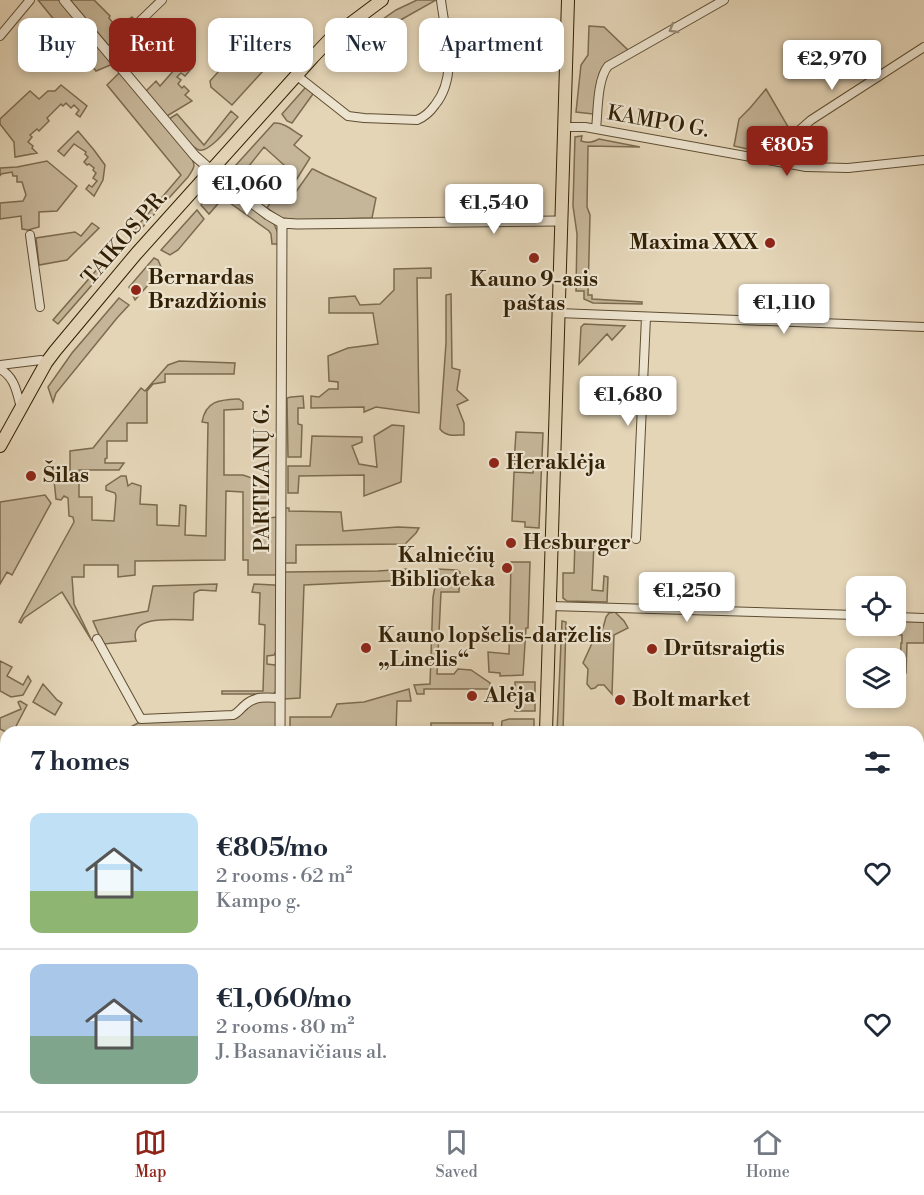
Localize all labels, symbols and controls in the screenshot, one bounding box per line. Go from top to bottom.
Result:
chip: Buy [18,18,97,72]
chip: Rent [109,18,196,72]
chip: Filters [208,18,313,72]
chip: New [325,18,407,72]
chip: Apartment [419,18,564,72]
one-way arrow [669,22,679,33]
pin: €2,970 [783,40,881,91]
text: €2,970 [797,47,867,72]
street label: KAMPO G. [605,100,711,144]
pin: €805 [751,126,823,177]
text: €805 [761,133,813,158]
pin: €1,060 [198,165,296,216]
text: €1,060 [212,172,282,197]
pin: €1,540 [445,184,543,235]
street label: TAIKOS PR. [77,185,173,291]
text: €1,540 [459,191,529,216]
place label: Maxima XXX [629,230,759,256]
marker: Maxima XXX [763,236,777,250]
marker: Kauno 9-asis paštas [527,251,541,265]
place label: Bernardas Brazdžionis [148,265,267,315]
place label: Kauno 9-asis paštas [470,267,598,317]
marker: Bernardas Brazdžionis [129,283,143,297]
pin: €1,110 [735,284,833,335]
text: €1,110 [753,291,816,316]
pin: €1,680 [579,376,677,427]
text: €1,680 [594,383,662,408]
street label: PARTIZANŲ G. [250,404,276,552]
place label: Heraklėja [506,450,606,476]
marker: Heraklėja [487,456,501,470]
place label: Šilas [43,460,89,489]
marker: Šilas [24,469,38,483]
place label: Hesburger [523,530,631,556]
marker: Hesburger [504,536,518,550]
place label: Kalniečių Biblioteka [390,543,496,593]
marker: Kalniečių Biblioteka [500,561,514,575]
pin: €1,250 [638,572,736,623]
map controls [846,576,906,708]
button: locate [846,576,906,636]
text: €1,250 [653,579,721,604]
place label: Kauno lopšelis-darželis „Linelis“ [378,623,611,673]
place label: Drūtsraigtis [664,636,785,662]
marker: Kauno lopšelis-darželis „Linelis“ [359,641,373,655]
marker: Drūtsraigtis [645,642,659,656]
button: layers [846,648,906,708]
place label: Alėja [483,683,536,709]
place label: Bolt market [632,687,750,713]
marker: Alėja [465,689,479,703]
marker: Bolt market [613,693,627,707]
text: 7 homes [30,746,130,778]
icon: filters [861,746,894,779]
text: €805/mo [216,832,328,864]
icon: home [78,837,150,909]
icon: heart [861,857,894,890]
text: 2 rooms · 62 m² [216,864,352,889]
text: Kampo g. [216,889,301,914]
text: €1,060/mo [216,983,352,1015]
icon: home [78,988,150,1060]
icon: heart [861,1008,894,1041]
text: 2 rooms · 80 m² [216,1015,354,1040]
text: J. Basanavičiaus al. [216,1040,387,1065]
tab: Map [134,1126,167,1182]
tab: Saved [436,1126,478,1182]
tab: Home [746,1126,790,1182]

